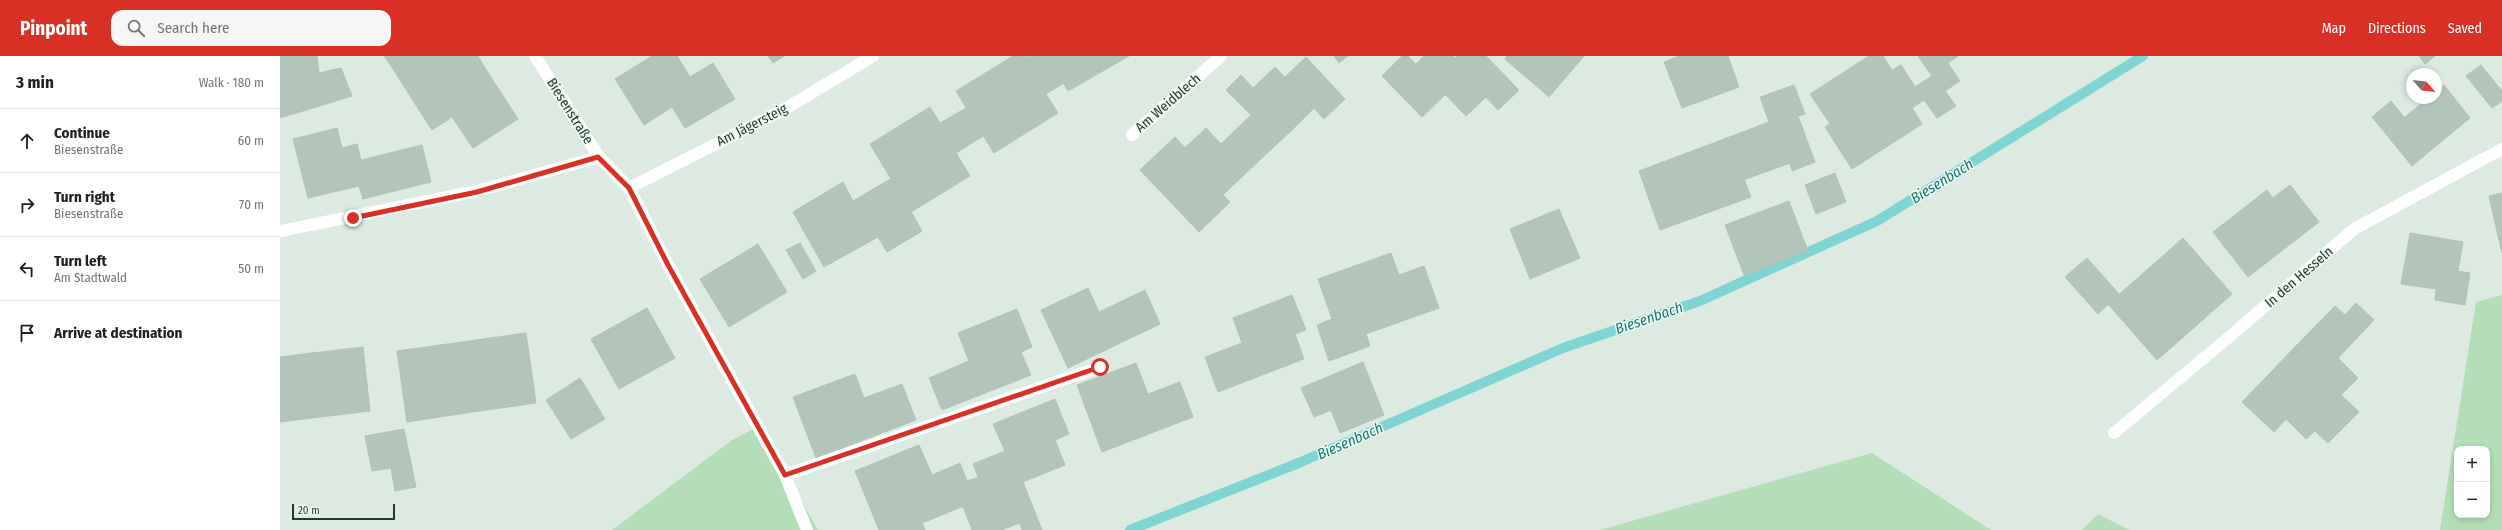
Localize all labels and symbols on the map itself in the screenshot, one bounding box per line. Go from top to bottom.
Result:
north arrow [2406,68,2442,104]
street label: Am Weidblech [1132,70,1204,136]
street label: Biesenstraße [543,75,597,147]
street label: Am Jägersteig [714,100,791,150]
water label: Biesenbach [1907,155,1977,207]
route end [344,209,362,227]
street label: In den Hesseln [2261,243,2337,311]
water label: Biesenbach [1613,298,1685,338]
route start [1091,358,1109,376]
water label: Biesenbach [1314,418,1386,464]
scale bar [292,502,395,521]

